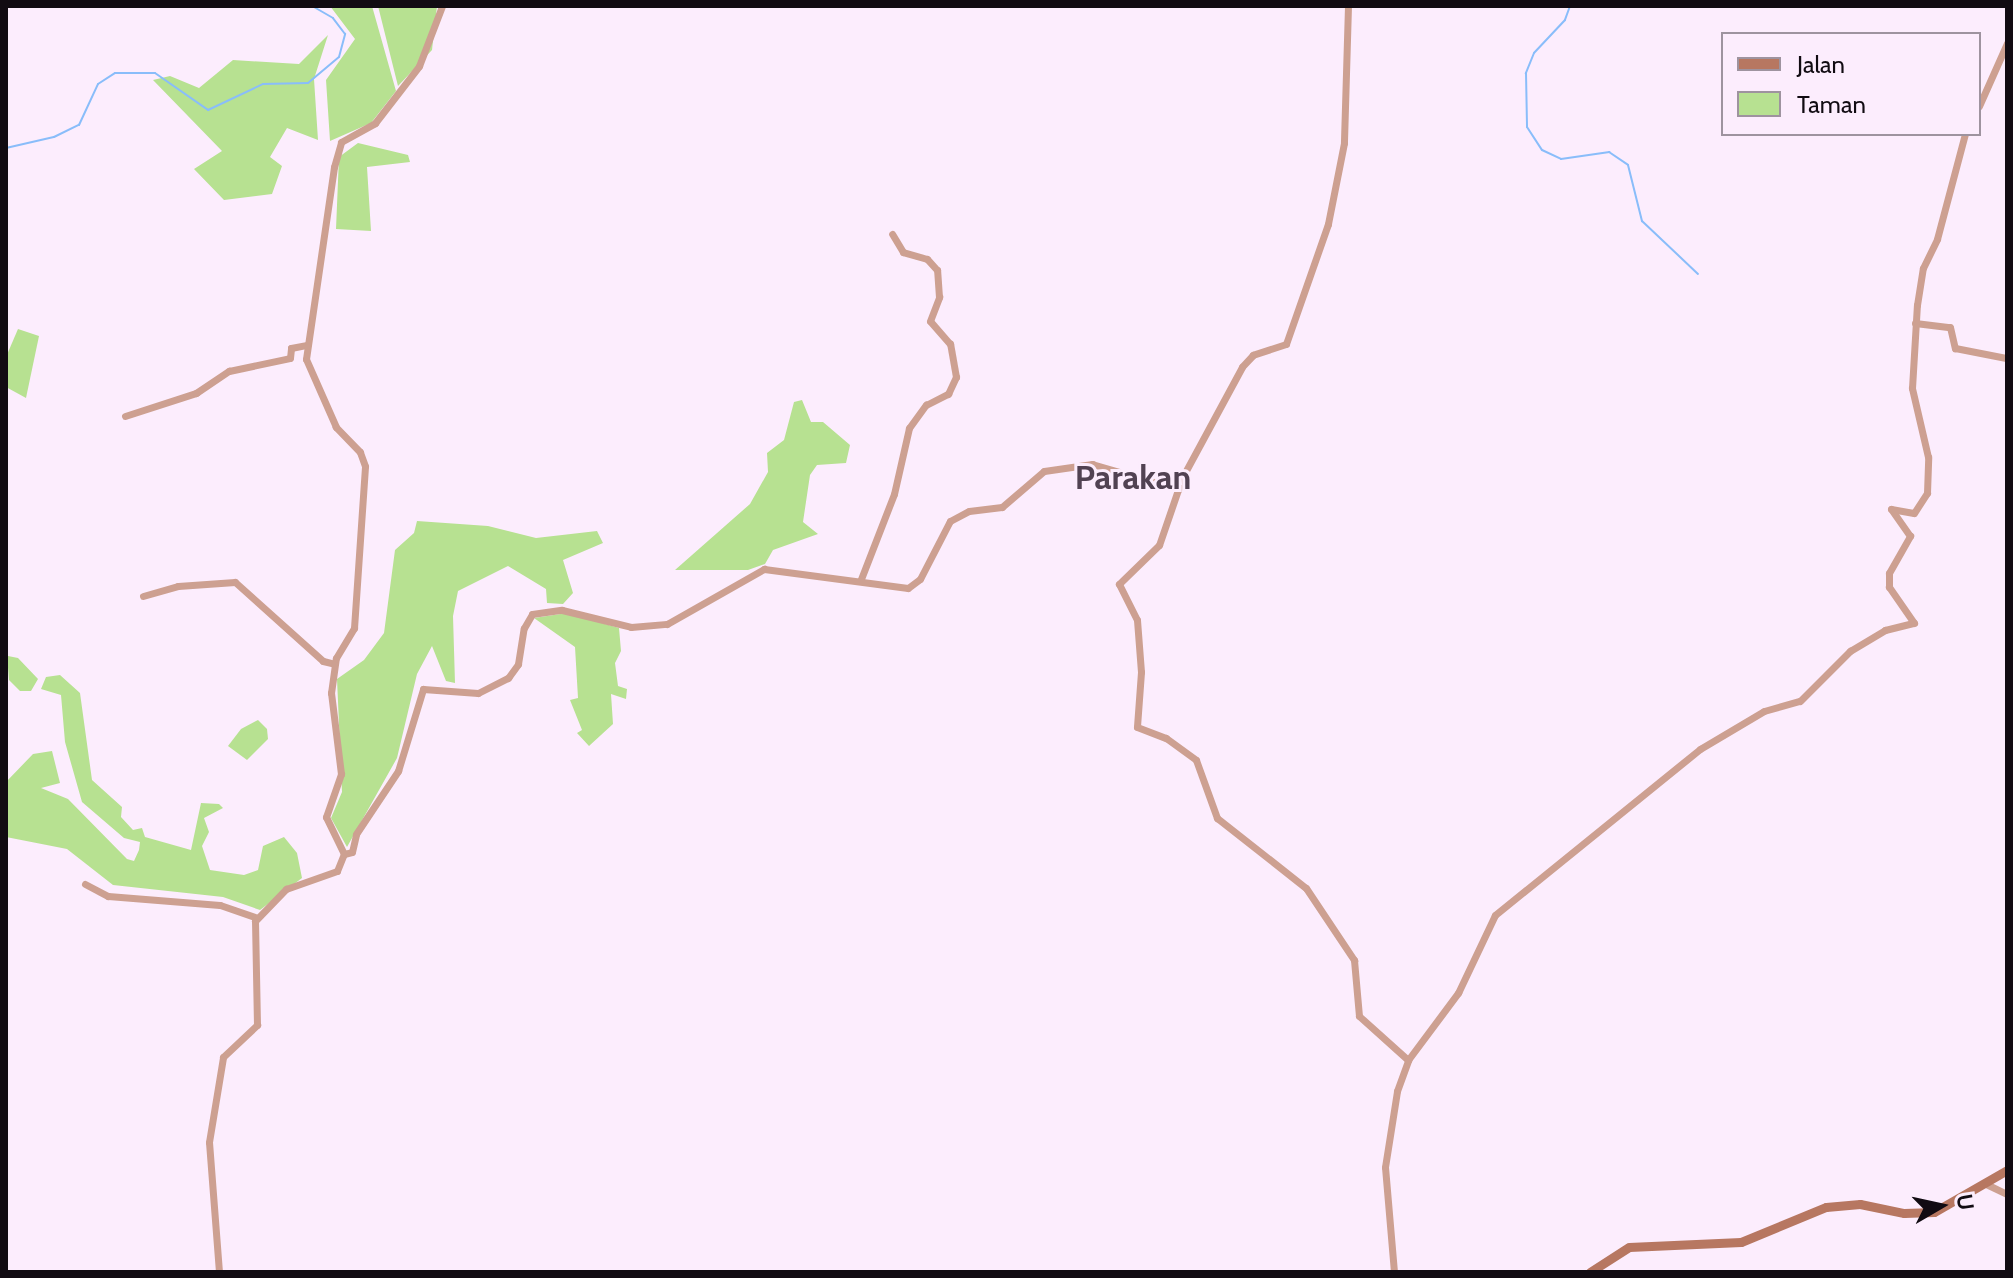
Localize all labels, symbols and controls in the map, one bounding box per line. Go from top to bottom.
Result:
legend [1721,32,1981,136]
text: Jalan [1797,50,1845,79]
text: Taman [1797,90,1866,119]
district label: Parakan [1075,458,1191,498]
north arrow [1901,1166,1981,1246]
text: U [1951,1192,1980,1212]

